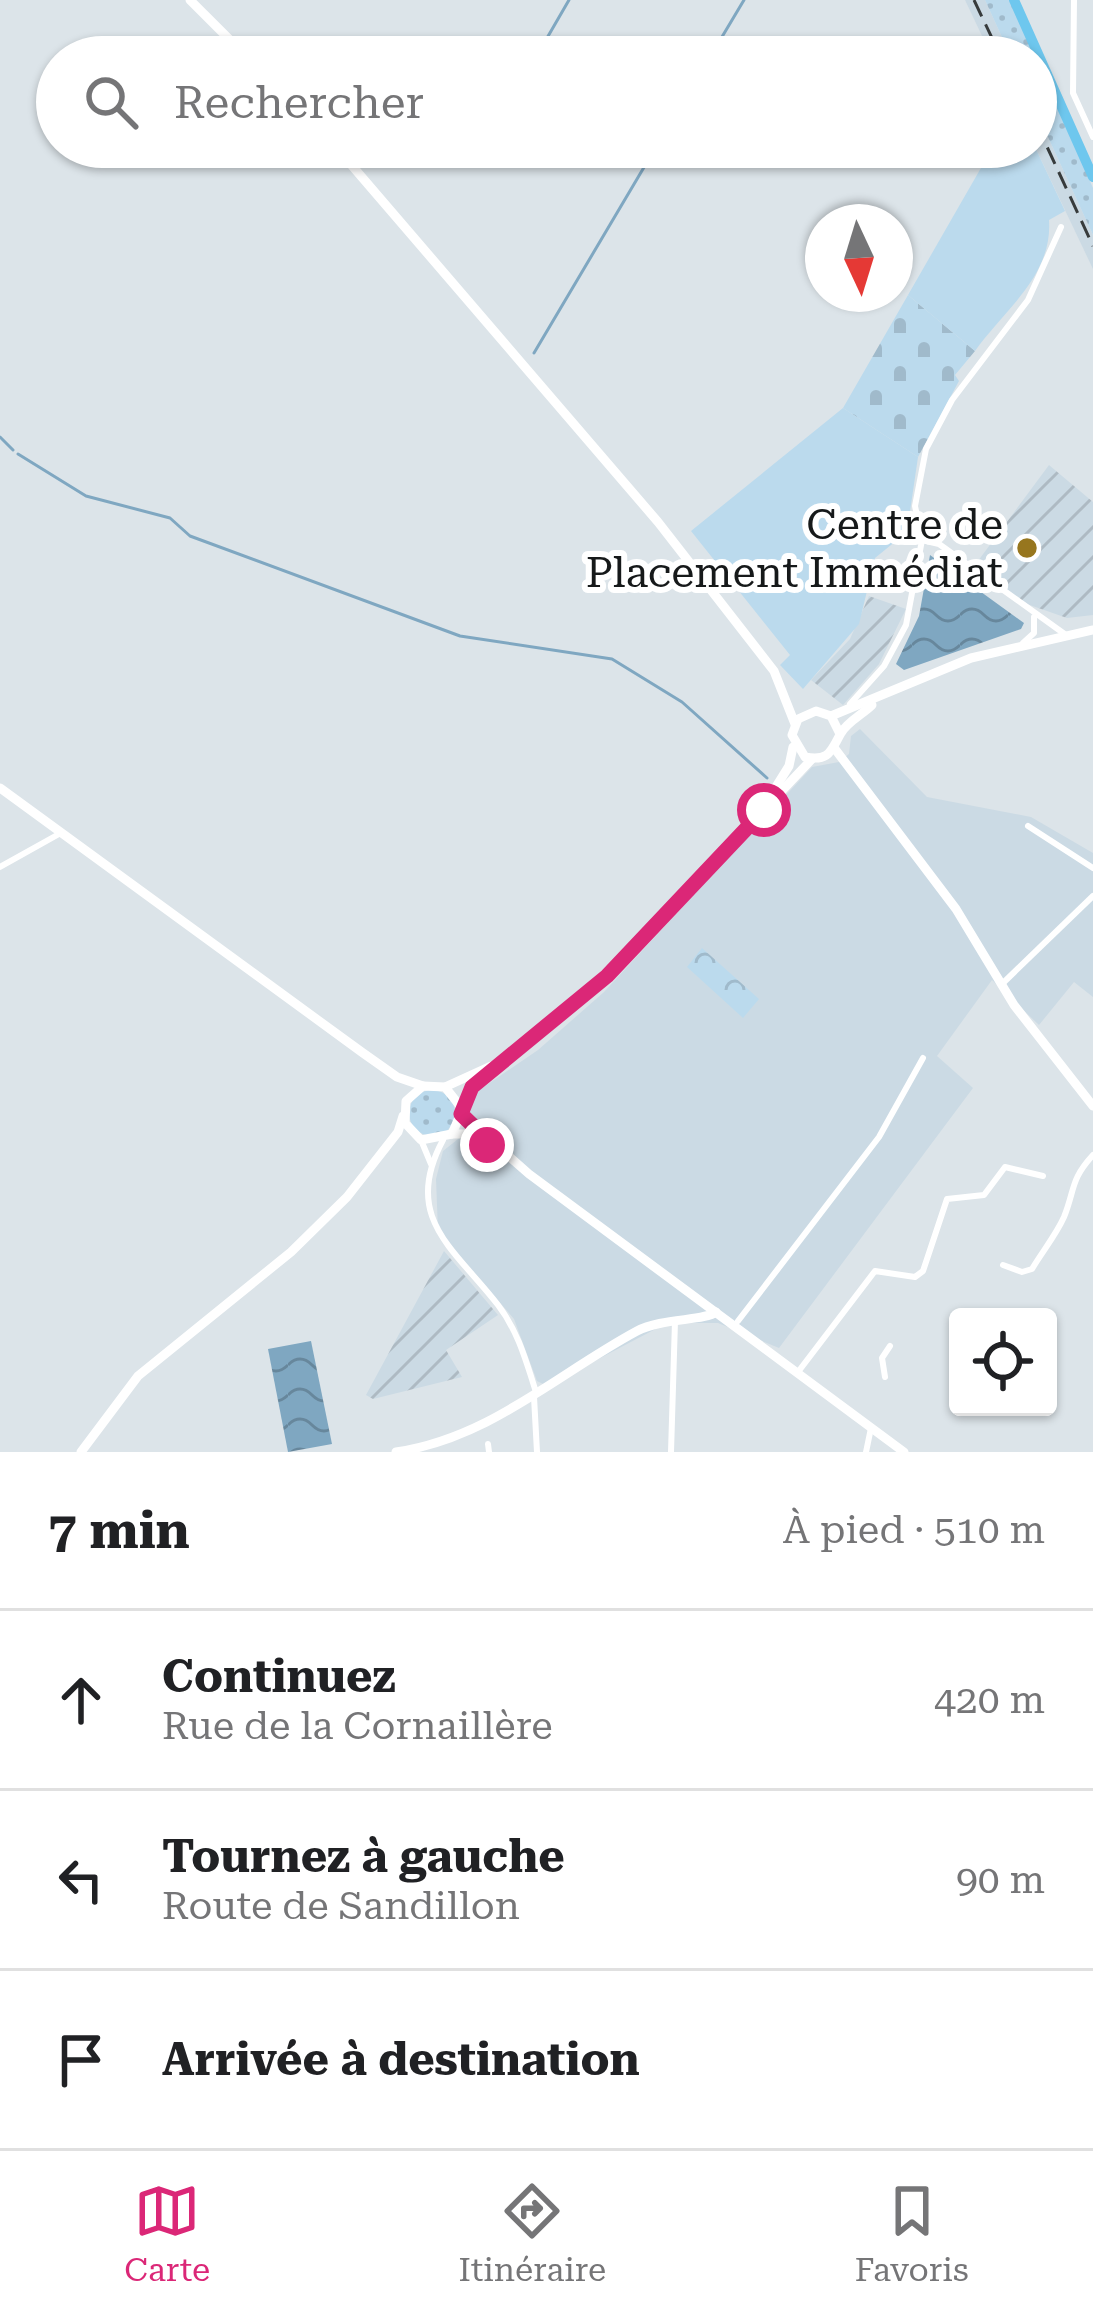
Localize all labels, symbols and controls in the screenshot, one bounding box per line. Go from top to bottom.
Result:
search box [36,36,1057,168]
icon: search [78,69,144,135]
text: Rechercher [174,76,424,129]
north arrow [805,204,913,312]
place label: Centre de Placement Immédiat [586,500,1003,597]
marker: Centre de Placement Immédiat [1014,535,1040,561]
route start [737,783,791,837]
route end [460,1118,514,1172]
map controls [949,1308,1057,1416]
button: locate [949,1308,1057,1416]
text: 7 min [48,1501,190,1560]
text: À pied · 510 m [783,1507,1045,1553]
text: Continuez [162,1650,396,1703]
icon: ahead [48,1667,114,1733]
text: 420 m [934,1677,1045,1723]
text: Rue de la Cornaillère [162,1703,553,1749]
text: Tournez à gauche [162,1830,565,1883]
icon: left [48,1847,114,1913]
text: 90 m [956,1857,1045,1903]
text: Route de Sandillon [162,1883,520,1929]
icon: arrive [48,2027,114,2093]
text: Arrivée à destination [162,2033,640,2086]
tab: Carte [124,2178,210,2289]
tab: Itinéraire [459,2178,606,2289]
tab: Favoris [855,2178,969,2289]

